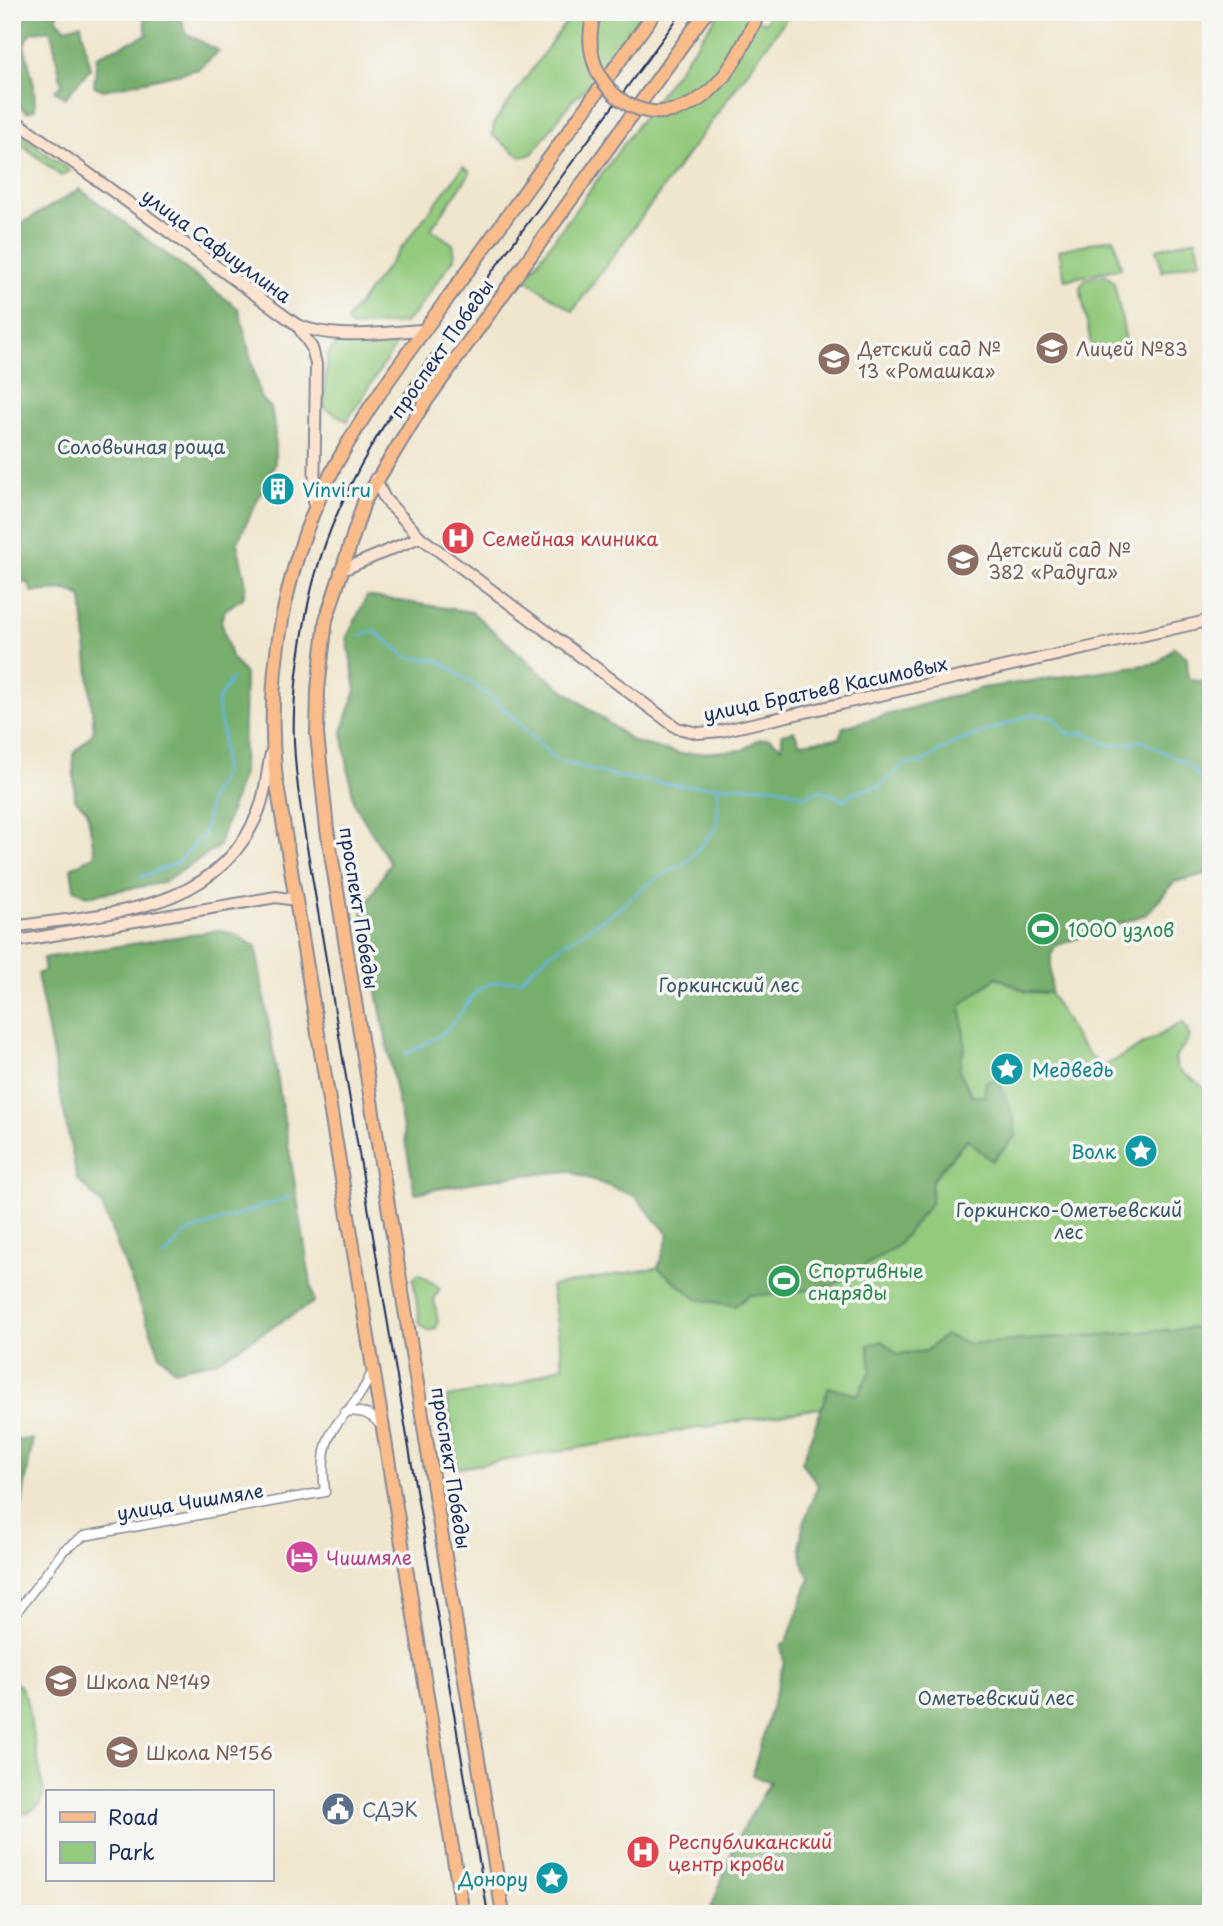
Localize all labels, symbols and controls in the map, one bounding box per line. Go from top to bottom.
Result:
street label: улица Сафиуллина [136,181,298,309]
street label: проспект Победы [383,273,499,423]
school or university icon: Лицей №83 [1033,329,1071,367]
place label: Детский сад № 13 «Ромашка» [857,334,1001,384]
place label: Лицей №83 [1076,334,1188,362]
school or university icon: Детский сад № 13 «Ромашка» [815,340,853,378]
park label: Соловьиная роща [57,432,226,460]
building icon: Vinvi.ru [259,470,297,508]
place label: Vinvi.ru [302,475,371,503]
hospital icon: Семейная клиника [439,519,477,557]
place label: Семейная клиника [482,524,658,552]
place label: Детский сад № 382 «Радуга» [987,535,1131,585]
school or university icon: Детский сад № 382 «Радуга» [944,541,982,579]
street label: улица Братьев Касимовых [700,648,950,728]
street label: проспект Победы [333,825,387,991]
sports icon: 1000 узлов [1024,910,1062,948]
place label: 1000 узлов [1068,915,1174,943]
park label: Горкинский лес [659,970,799,998]
place icon: Медведь [988,1050,1026,1088]
place label: Медведь [1032,1055,1114,1083]
place icon: Волк [1122,1132,1160,1170]
place label: Волк [1071,1137,1117,1165]
park label: Горкинско-Ометьевский лес [956,1195,1182,1245]
place label: Спортивные снаряды [808,1256,924,1306]
sports icon: Спортивные снаряды [765,1262,803,1300]
street label: проспект Победы [425,1385,479,1551]
street label: улица Чишмяле [115,1476,265,1526]
hotel icon: Чишмяле [283,1538,321,1576]
place label: Чишмяле [326,1543,412,1571]
school or university icon: Школа №149 [42,1662,80,1700]
place label: Школа №149 [86,1667,211,1695]
park label: Ометьевский лес [917,1683,1075,1711]
school or university icon: Школа №156 [103,1733,141,1771]
place label: Школа №156 [146,1738,273,1766]
legend [46,1790,273,1881]
public building icon: СДЭК [319,1790,357,1828]
place label: СДЭК [362,1795,418,1823]
text: Road [108,1800,159,1832]
place label: Республиканский центр крови [668,1827,832,1877]
hospital icon: Республиканский центр крови [624,1833,662,1871]
text: Park [108,1835,155,1867]
place icon: Донору [533,1859,571,1897]
place label: Донору [457,1864,528,1892]

